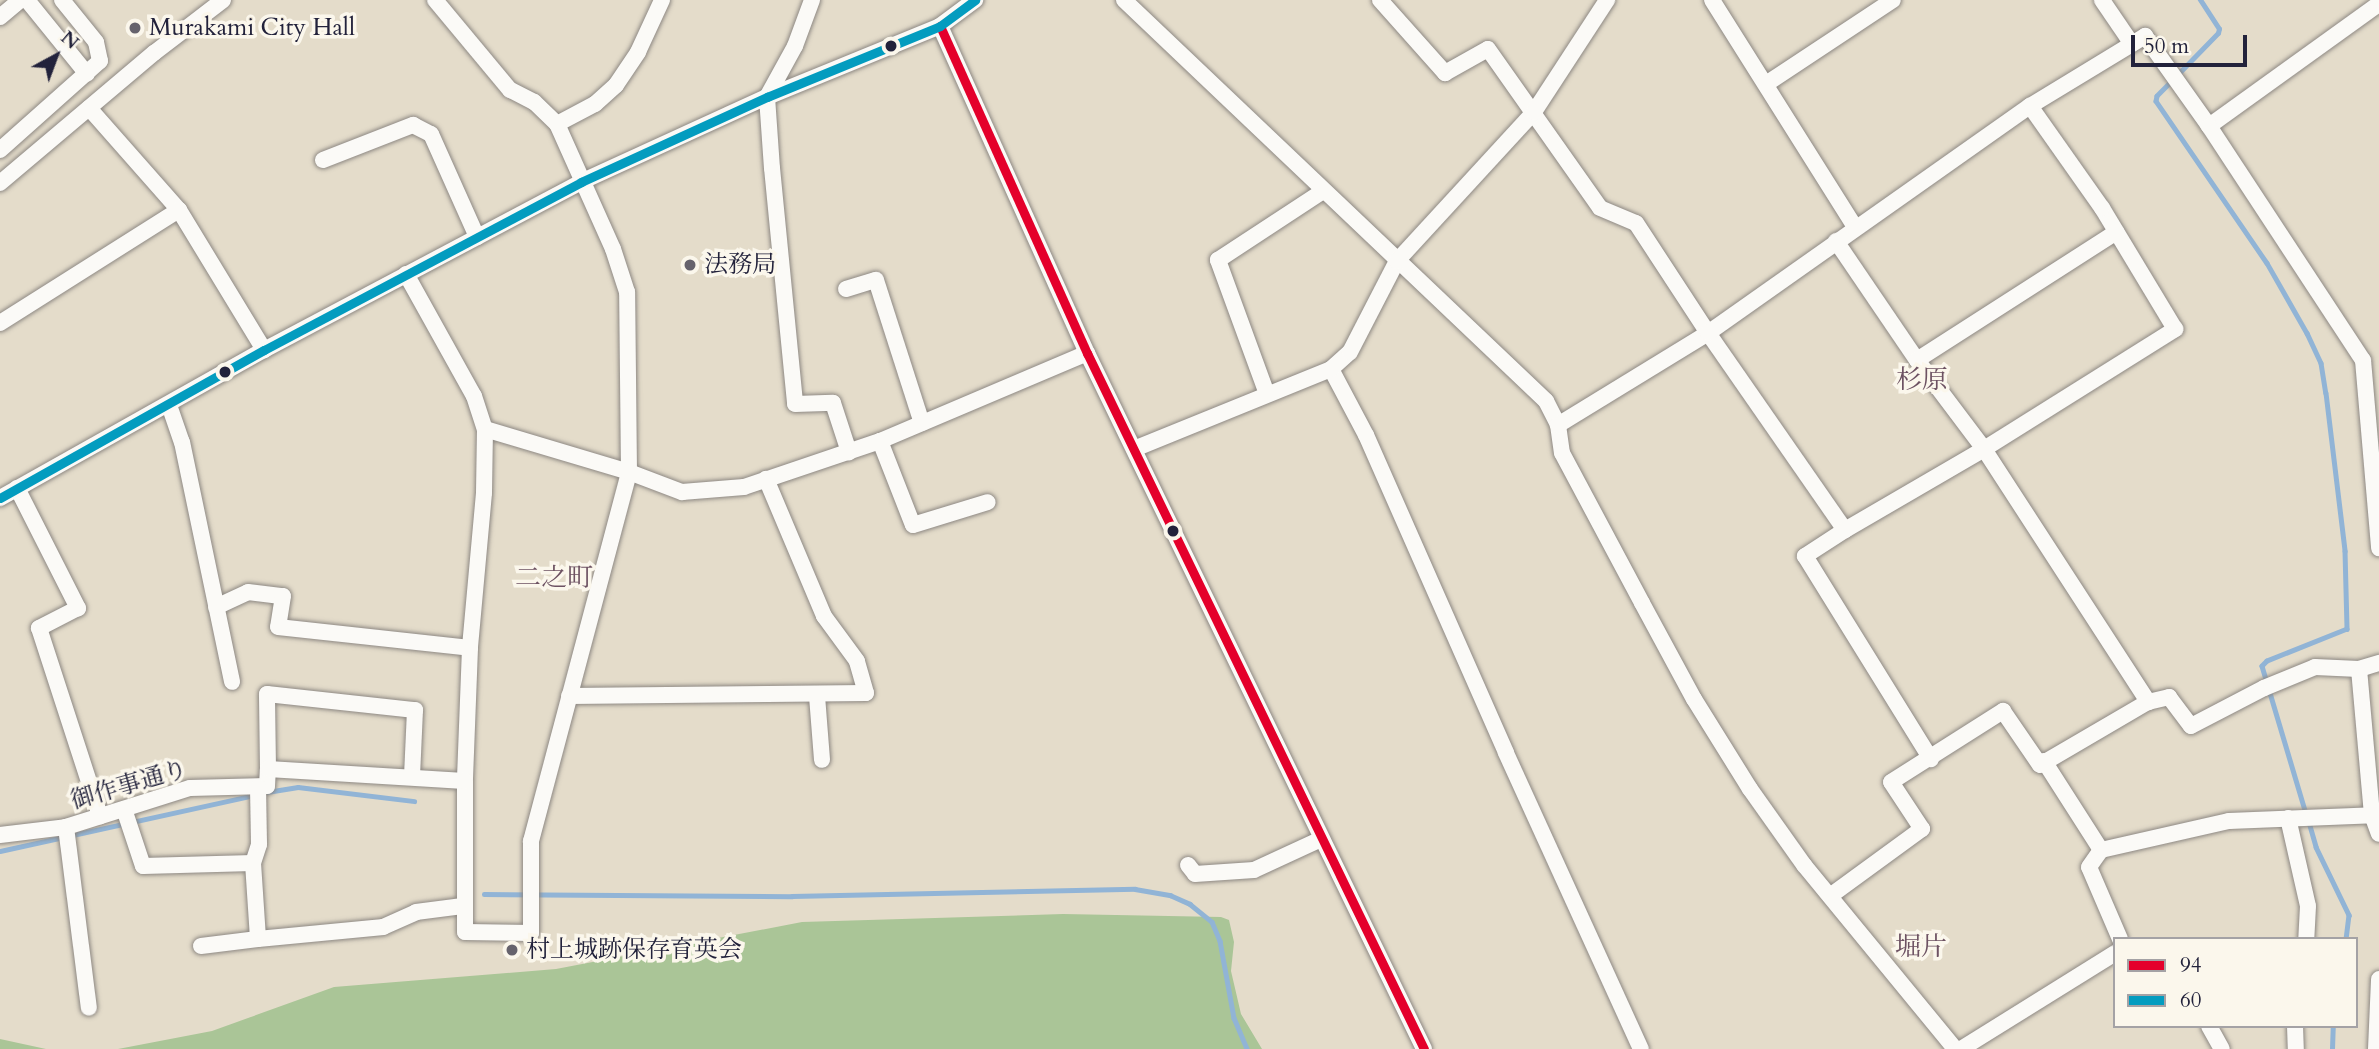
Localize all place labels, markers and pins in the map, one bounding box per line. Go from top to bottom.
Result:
place label: Murakami City Hall [149,14,355,42]
marker: Murakami City Hall [127,20,143,36]
unlabelled marker [884,39,898,53]
place label: 法務局 [704,251,776,279]
marker: 法務局 [682,257,698,273]
unlabelled marker [218,365,232,379]
unlabelled marker [1166,524,1180,538]
place label: 村上城跡保存育英会 [526,936,742,964]
marker: 村上城跡保存育英会 [504,942,520,958]

